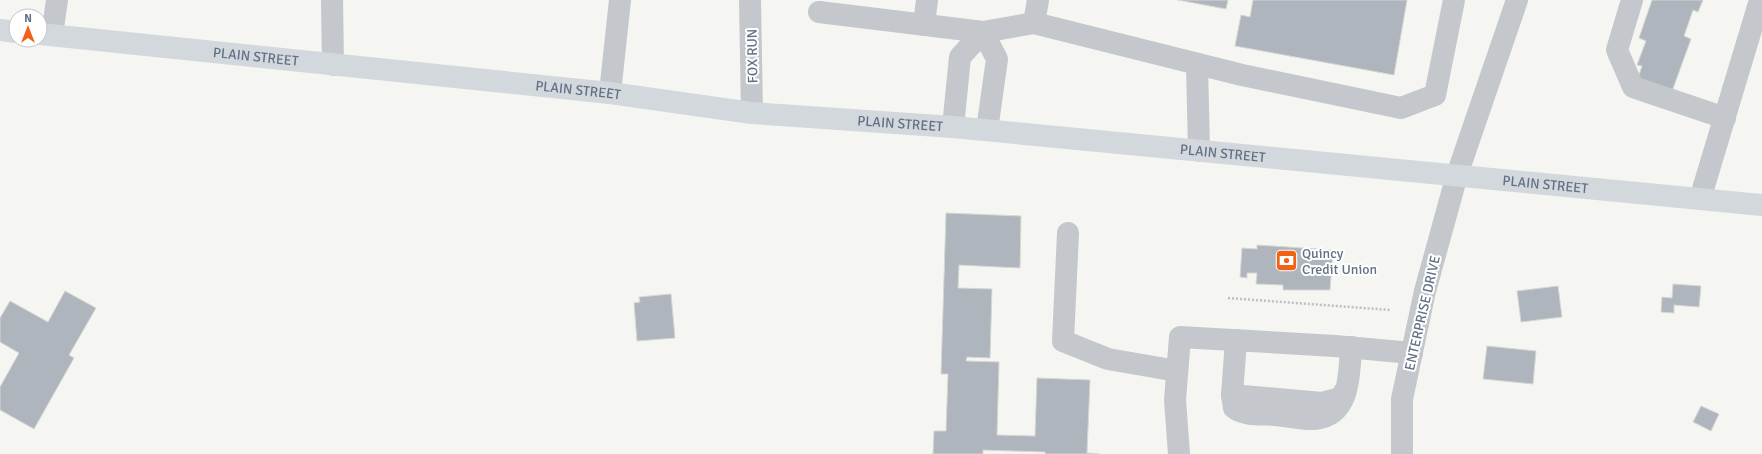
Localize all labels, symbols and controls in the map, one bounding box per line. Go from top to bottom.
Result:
north arrow [8,8,48,48]
text: N [24,12,32,25]
street label: FOX RUN [744,29,761,83]
street label: PLAIN STREET [212,44,299,70]
street label: PLAIN STREET [534,77,622,103]
street label: PLAIN STREET [857,112,944,135]
street label: PLAIN STREET [1179,141,1266,166]
street label: PLAIN STREET [1502,172,1589,197]
place label: Quincy Credit Union [1302,245,1377,278]
bank icon: Quincy Credit Union [1274,248,1300,274]
street label: ENTERPRISE DRIVE [1401,254,1444,372]

